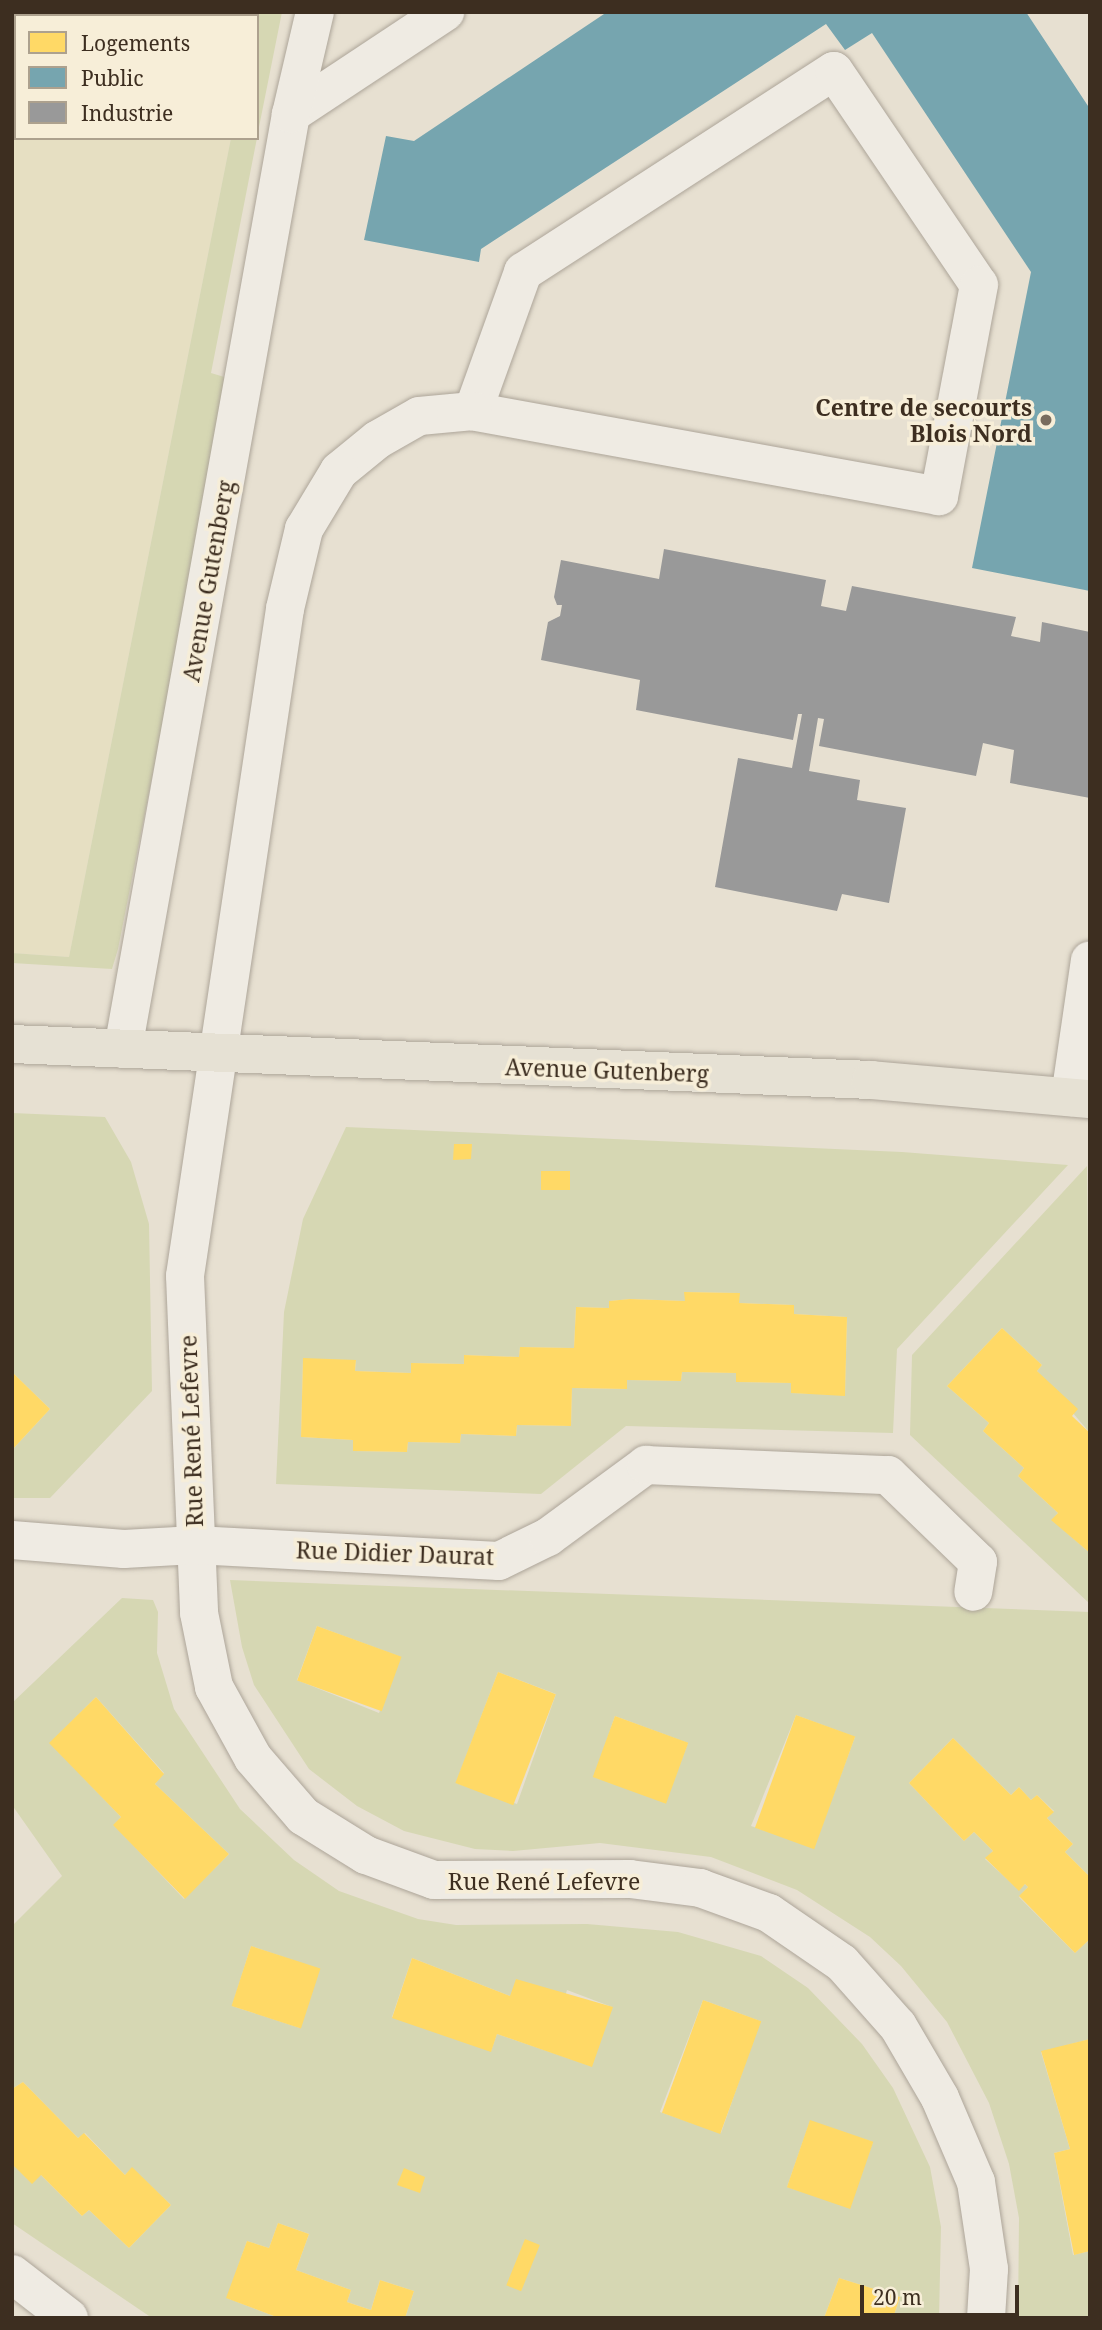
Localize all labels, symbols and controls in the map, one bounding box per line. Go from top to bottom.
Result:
legend [14,14,259,140]
text: Logements [81,29,190,57]
text: Public [81,64,143,92]
text: Industrie [81,99,173,127]
place label: Centre de secourts Blois Nord [815,393,1032,447]
marker: Centre de secourts Blois Nord [1038,412,1054,428]
street label: Avenue Gutenberg [177,478,239,684]
street label: Avenue Gutenberg [505,1053,709,1087]
street label: Rue René Lefevre [174,1334,208,1528]
street label: Rue Didier Daurat [295,1536,495,1570]
street label: Rue René Lefevre [448,1867,640,1895]
scale bar [864,2270,1023,2314]
text: 20 m [873,2283,922,2311]

